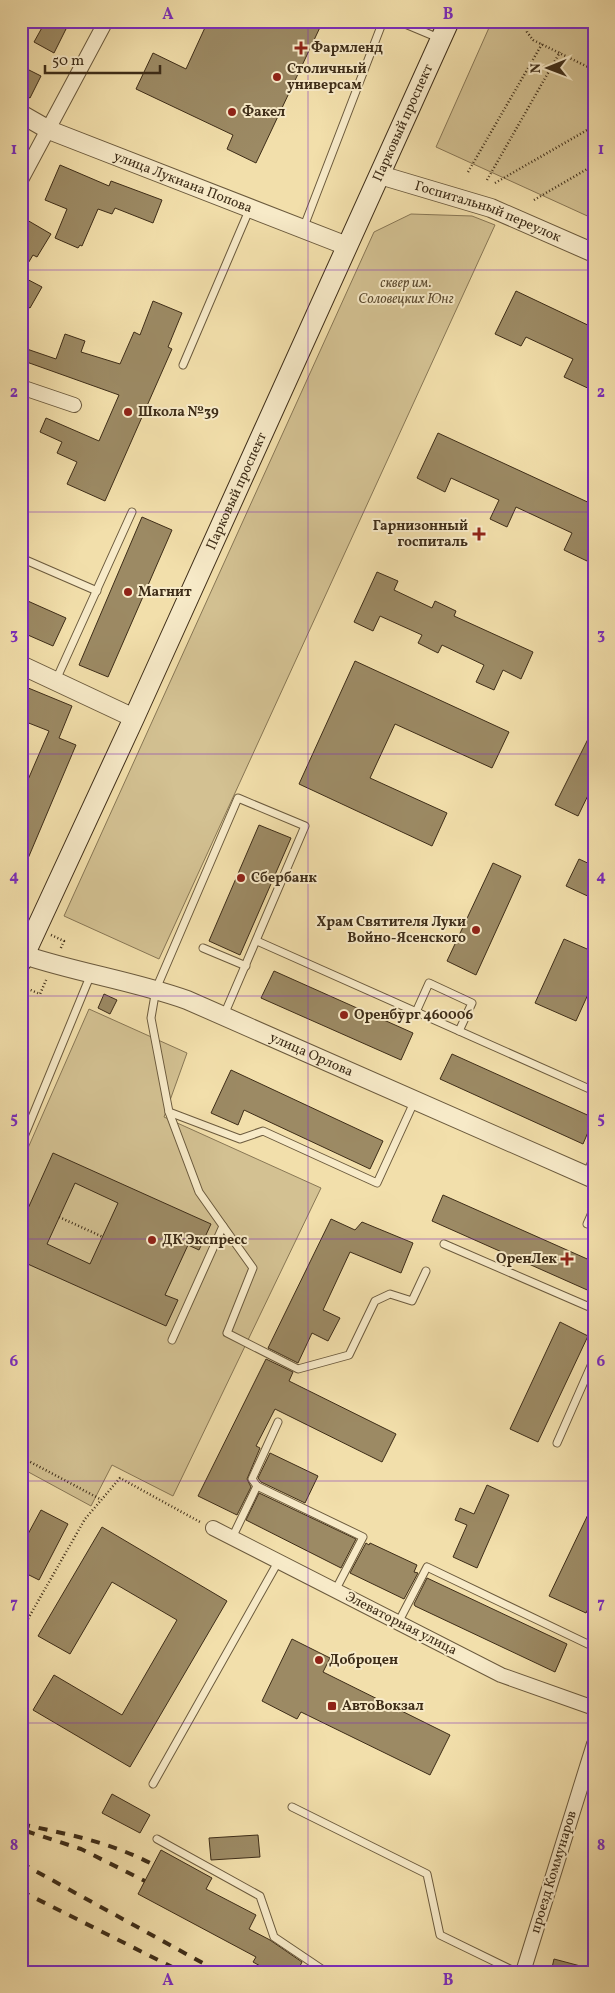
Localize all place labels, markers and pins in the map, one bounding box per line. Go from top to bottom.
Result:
place label: Фармленд [311,39,383,58]
marker: Фармленд [295,42,307,54]
place label: Столичный универсам [287,60,366,95]
marker: Столичный универсам [271,71,283,83]
place label: Факел [242,103,285,122]
marker: Факел [226,106,238,118]
place label: Школа №39 [138,403,219,422]
marker: Школа №39 [122,406,134,418]
place label: Гарнизонный госпиталь [373,517,468,552]
marker: Гарнизонный госпиталь [472,527,486,541]
place label: Магнит [138,583,192,602]
marker: Магнит [122,586,134,598]
place label: Сбербанк [251,869,318,888]
marker: Сбербанк [235,872,247,884]
place label: Храм Святителя Луки Войно-Ясенского [316,913,466,948]
marker: Храм Святителя Луки Войно-Ясенского [470,924,482,936]
place label: Оренбург 460006 [354,1006,474,1025]
marker: Оренбург 460006 [338,1009,350,1021]
place label: ДК Экспресс [162,1231,248,1250]
marker: ДК Экспресс [146,1234,158,1246]
place label: ОренЛек [496,1250,558,1269]
marker: ОренЛек [561,1253,573,1265]
place label: Доброцен [329,1651,398,1670]
marker: Доброцен [313,1654,325,1666]
place label: АвтоВокзал [342,1697,424,1716]
marker: АвтоВокзал [326,1700,338,1712]

